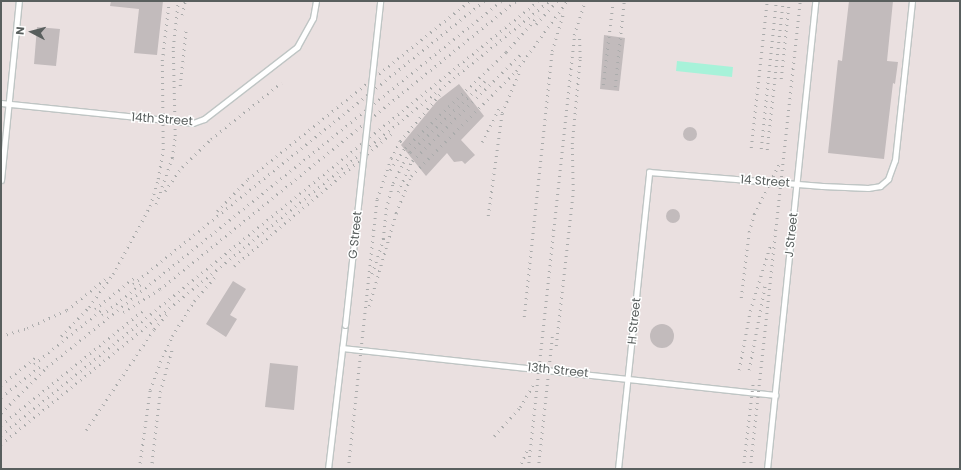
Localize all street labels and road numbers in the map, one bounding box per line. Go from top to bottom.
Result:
street label: 14th Street [131,110,193,128]
street label: 14 Street [740,172,790,190]
street label: G Street [345,211,365,259]
street label: J Street [782,212,800,258]
street label: H Street [624,297,644,345]
street label: 13th Street [527,360,589,380]

